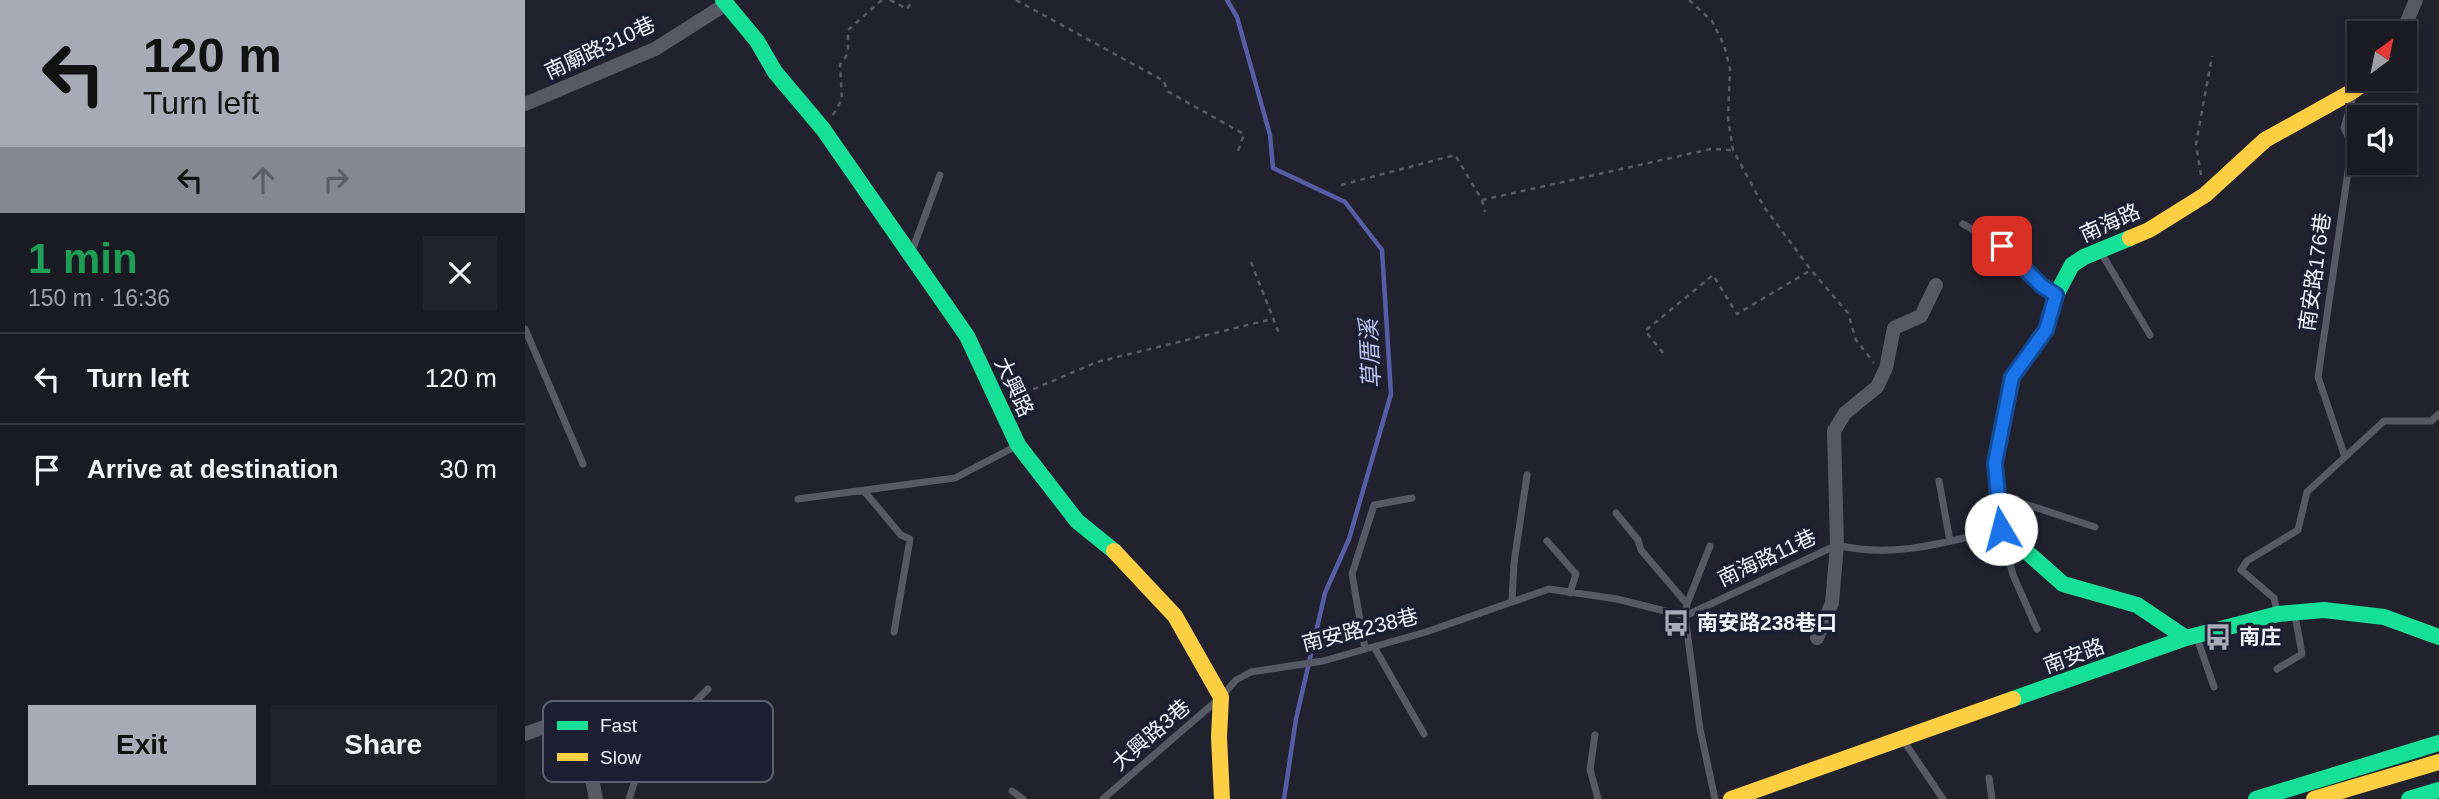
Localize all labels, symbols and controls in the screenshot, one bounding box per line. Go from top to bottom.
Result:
street label: 南廟路310巷 [541,12,659,83]
north arrow [2347,21,2417,91]
map controls [2347,21,2417,175]
icon: left [28,28,119,119]
text: 120 m [143,28,282,82]
text: Turn left [143,85,259,121]
button: sound [2347,105,2417,175]
icon: left [171,161,209,199]
icon: ahead [244,161,282,199]
icon: right [317,161,355,199]
street label: 南海路 [2076,199,2143,246]
street label: 南安路176巷 [2295,211,2334,332]
pin [1972,216,2032,276]
icon: arrive [1983,227,2021,265]
text: 1 min [28,235,138,282]
button: close [423,236,497,310]
text: 150 m · 16:36 [28,285,170,311]
water label: 草厝溪 [1355,316,1385,389]
street label: 大興路 [991,353,1038,420]
icon: left [28,360,66,398]
text: Turn left [87,363,189,393]
text: 120 m [425,363,497,393]
icon: arrive [28,451,66,489]
text: Arrive at destination [87,454,338,484]
text: 30 m [439,454,497,484]
position arrow [1964,492,2038,566]
street label: 南海路11巷 [1714,525,1820,590]
street label: 南安路238巷 [1299,604,1420,655]
bus stop icon: 南安路238巷口 [1661,608,1691,638]
place label: 南安路238巷口 [1697,611,1837,634]
bus stop icon: 南庄 [2203,622,2233,652]
place label: 南庄 [2239,625,2281,648]
street label: 南安路 [2040,634,2107,677]
street label: 大興路3巷 [1107,695,1194,775]
legend [543,701,773,782]
button: Exit [28,705,256,785]
button: Share [270,705,497,785]
text: Fast [600,715,638,736]
text: Slow [600,747,641,768]

